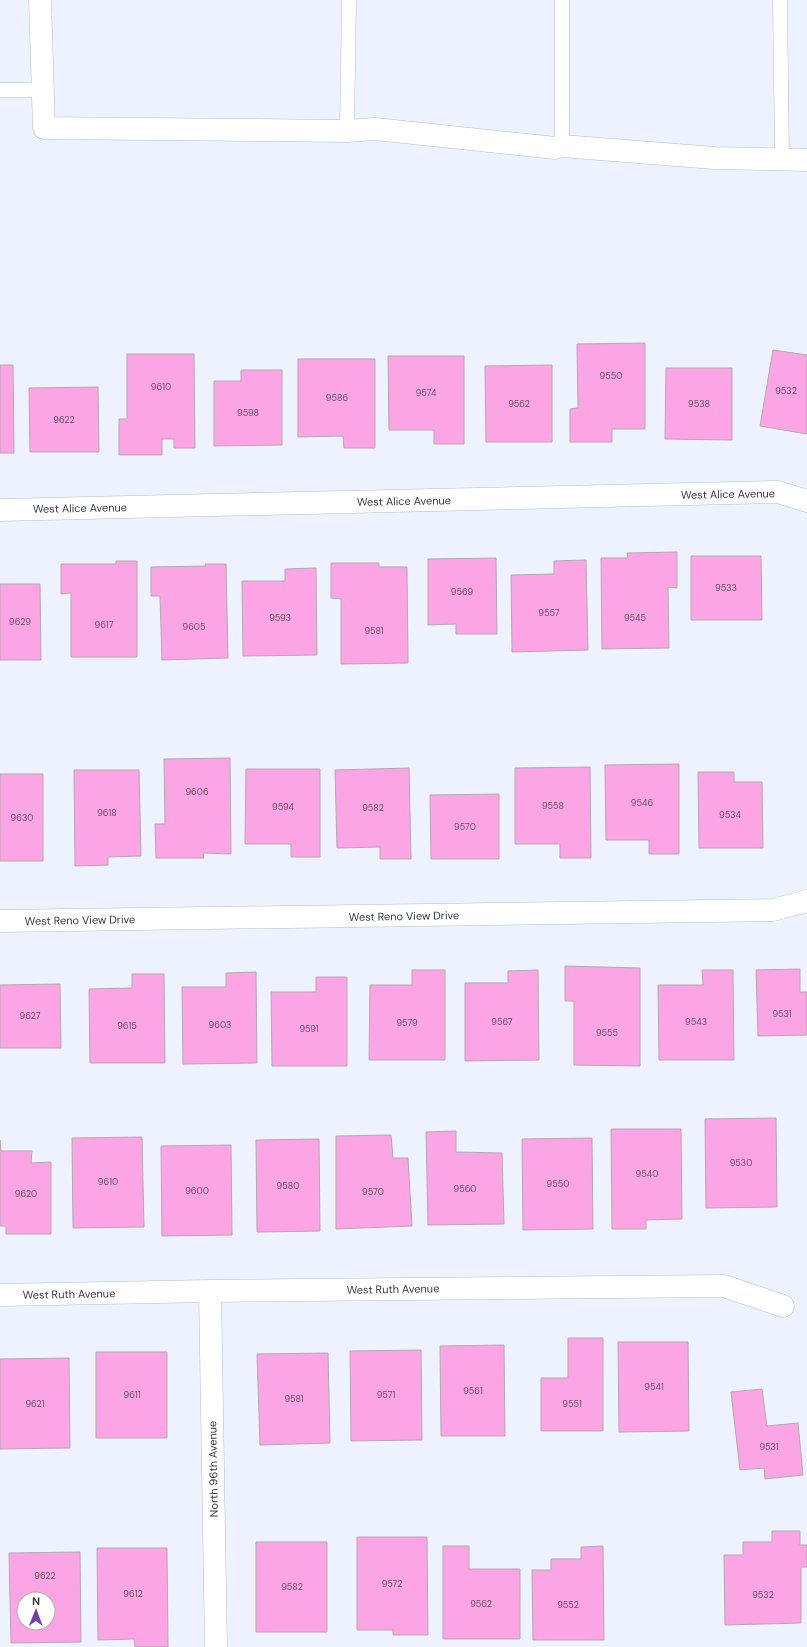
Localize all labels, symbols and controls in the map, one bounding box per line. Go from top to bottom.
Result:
house number: 9550 [600,370,622,382]
house number: 9610 [151,381,171,393]
house number: 9532 [775,385,797,397]
house number: 9574 [416,387,437,399]
house number: 9586 [326,392,348,404]
house number: 9562 [508,398,530,410]
house number: 9538 [688,398,710,410]
house number: 9598 [237,407,259,419]
house number: 9622 [53,414,75,426]
street label: West Alice Avenue [681,486,775,502]
street label: West Alice Avenue [357,493,451,509]
street label: West Alice Avenue [33,500,127,516]
house number: 9533 [715,582,737,594]
house number: 9569 [451,586,473,598]
house number: 9557 [538,607,560,619]
house number: 9593 [269,612,291,624]
house number: 9545 [624,612,646,624]
house number: 9629 [9,616,31,628]
house number: 9617 [95,619,114,631]
house number: 9605 [183,621,205,633]
house number: 9581 [364,625,384,637]
house number: 9606 [185,786,209,798]
house number: 9546 [631,797,653,809]
house number: 9558 [542,800,564,812]
house number: 9594 [272,801,295,813]
house number: 9582 [362,802,384,814]
house number: 9618 [97,807,117,819]
house number: 9534 [719,809,741,821]
house number: 9630 [11,812,33,824]
house number: 9570 [454,821,476,833]
street label: West Reno View Drive [349,908,459,924]
street label: West Reno View Drive [25,912,135,928]
house number: 9531 [772,1008,792,1020]
house number: 9627 [20,1010,41,1022]
house number: 9567 [491,1016,513,1028]
house number: 9543 [685,1016,707,1028]
house number: 9579 [396,1017,418,1029]
house number: 9603 [209,1019,231,1031]
house number: 9615 [117,1020,137,1032]
house number: 9591 [299,1023,319,1035]
house number: 9555 [596,1027,618,1039]
house number: 9530 [730,1157,752,1169]
house number: 9540 [636,1168,658,1180]
house number: 9610 [98,1176,118,1188]
house number: 9550 [547,1178,569,1190]
house number: 9580 [277,1180,299,1192]
house number: 9560 [454,1183,476,1195]
house number: 9600 [185,1185,209,1197]
house number: 9570 [362,1186,384,1198]
house number: 9620 [15,1188,37,1200]
street label: West Ruth Avenue [347,1281,439,1297]
street label: West Ruth Avenue [23,1286,115,1302]
house number: 9541 [644,1381,664,1393]
house number: 9561 [463,1385,483,1397]
house number: 9611 [124,1389,141,1401]
house number: 9571 [377,1389,396,1401]
house number: 9581 [284,1393,304,1405]
house number: 9621 [25,1398,45,1410]
house number: 9551 [562,1398,582,1410]
street label: North 96th Avenue [205,1421,221,1517]
house number: 9531 [759,1441,779,1453]
house number: 9622 [34,1570,56,1582]
house number: 9572 [382,1578,402,1590]
house number: 9582 [281,1581,303,1593]
house number: 9612 [123,1588,143,1600]
house number: 9532 [752,1589,774,1601]
north arrow [16,1591,56,1631]
text: N [32,1594,40,1608]
house number: 9562 [470,1598,492,1610]
house number: 9552 [557,1599,579,1611]

